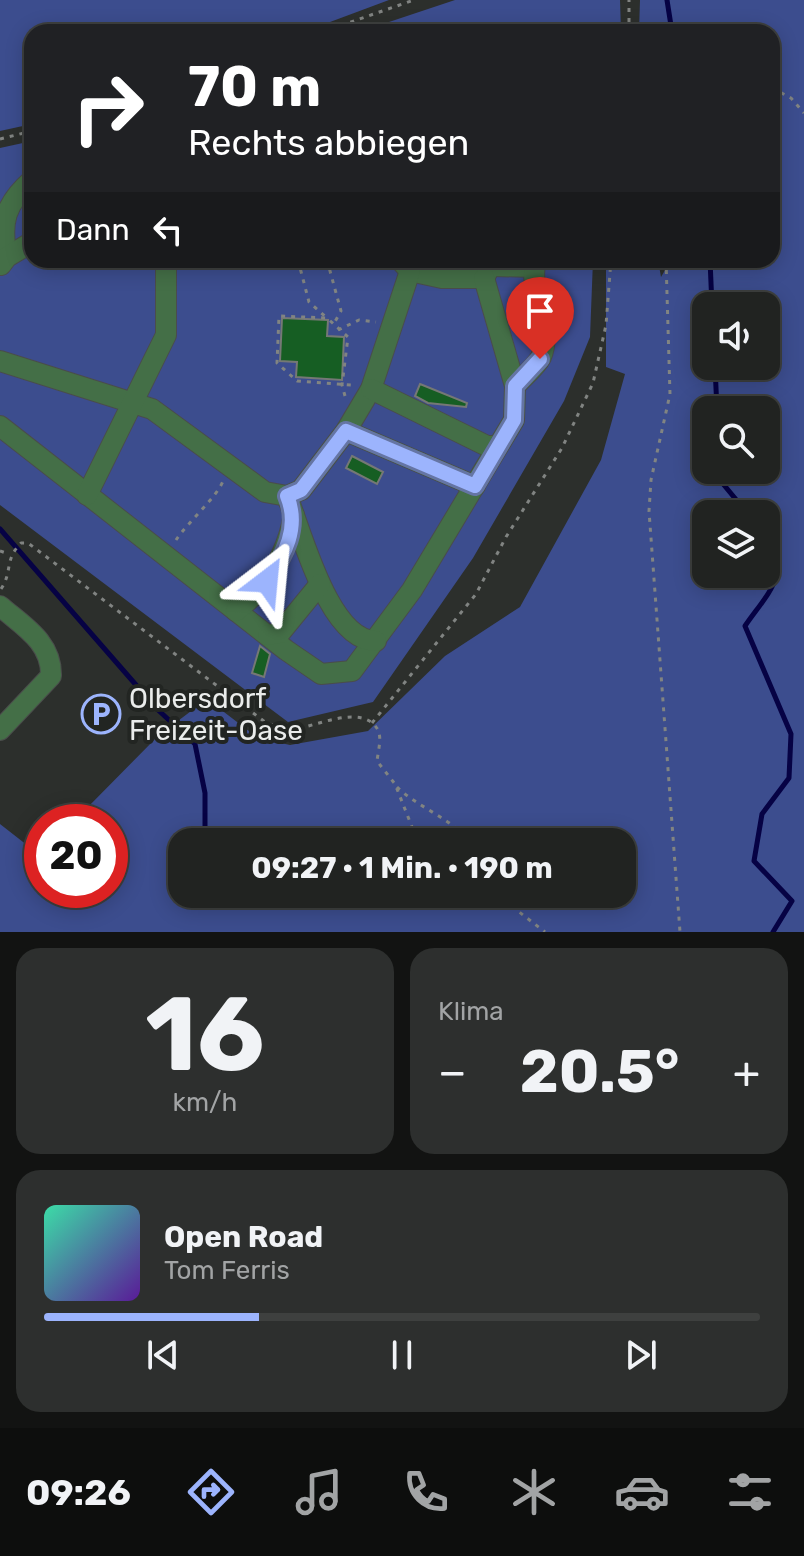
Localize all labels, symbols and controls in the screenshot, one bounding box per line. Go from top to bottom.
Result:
text: 70 m [188,54,321,120]
icon: right [56,56,160,160]
text: Rechts abbiegen [188,121,469,164]
icon: left [146,208,190,252]
text: Dann [56,212,130,248]
pin [506,277,574,359]
icon: arrive [518,289,562,333]
map controls [692,292,780,588]
button: sound [692,292,780,380]
button: search [692,396,780,484]
button: layers [692,500,780,588]
position arrow [225,539,309,623]
place label: Olbersdorf Freizeit-Oase [129,682,303,747]
parking icon: Olbersdorf Freizeit-Oase [80,693,122,735]
speed limit sign: 20 [24,804,128,908]
text: 09:27 · 1 Min. · 190 m [251,850,553,886]
text: 16 [145,973,265,1096]
text: Klima [438,996,504,1027]
text: 20.5° [520,1036,680,1107]
text: − [438,1046,467,1098]
text: + [733,1046,760,1098]
text: km/h [173,1087,237,1118]
text: Open Road [164,1219,323,1255]
text: Tom Ferris [164,1255,290,1286]
icon: previous [141,1333,185,1377]
icon: pause [380,1333,424,1377]
icon: next [619,1333,663,1377]
icon: directions [183,1464,239,1520]
icon: music [291,1464,347,1520]
icon: phone [398,1464,454,1520]
icon: climate [506,1464,562,1520]
icon: car [614,1464,670,1520]
icon: filters [722,1464,778,1520]
text: 09:26 [26,1471,131,1514]

